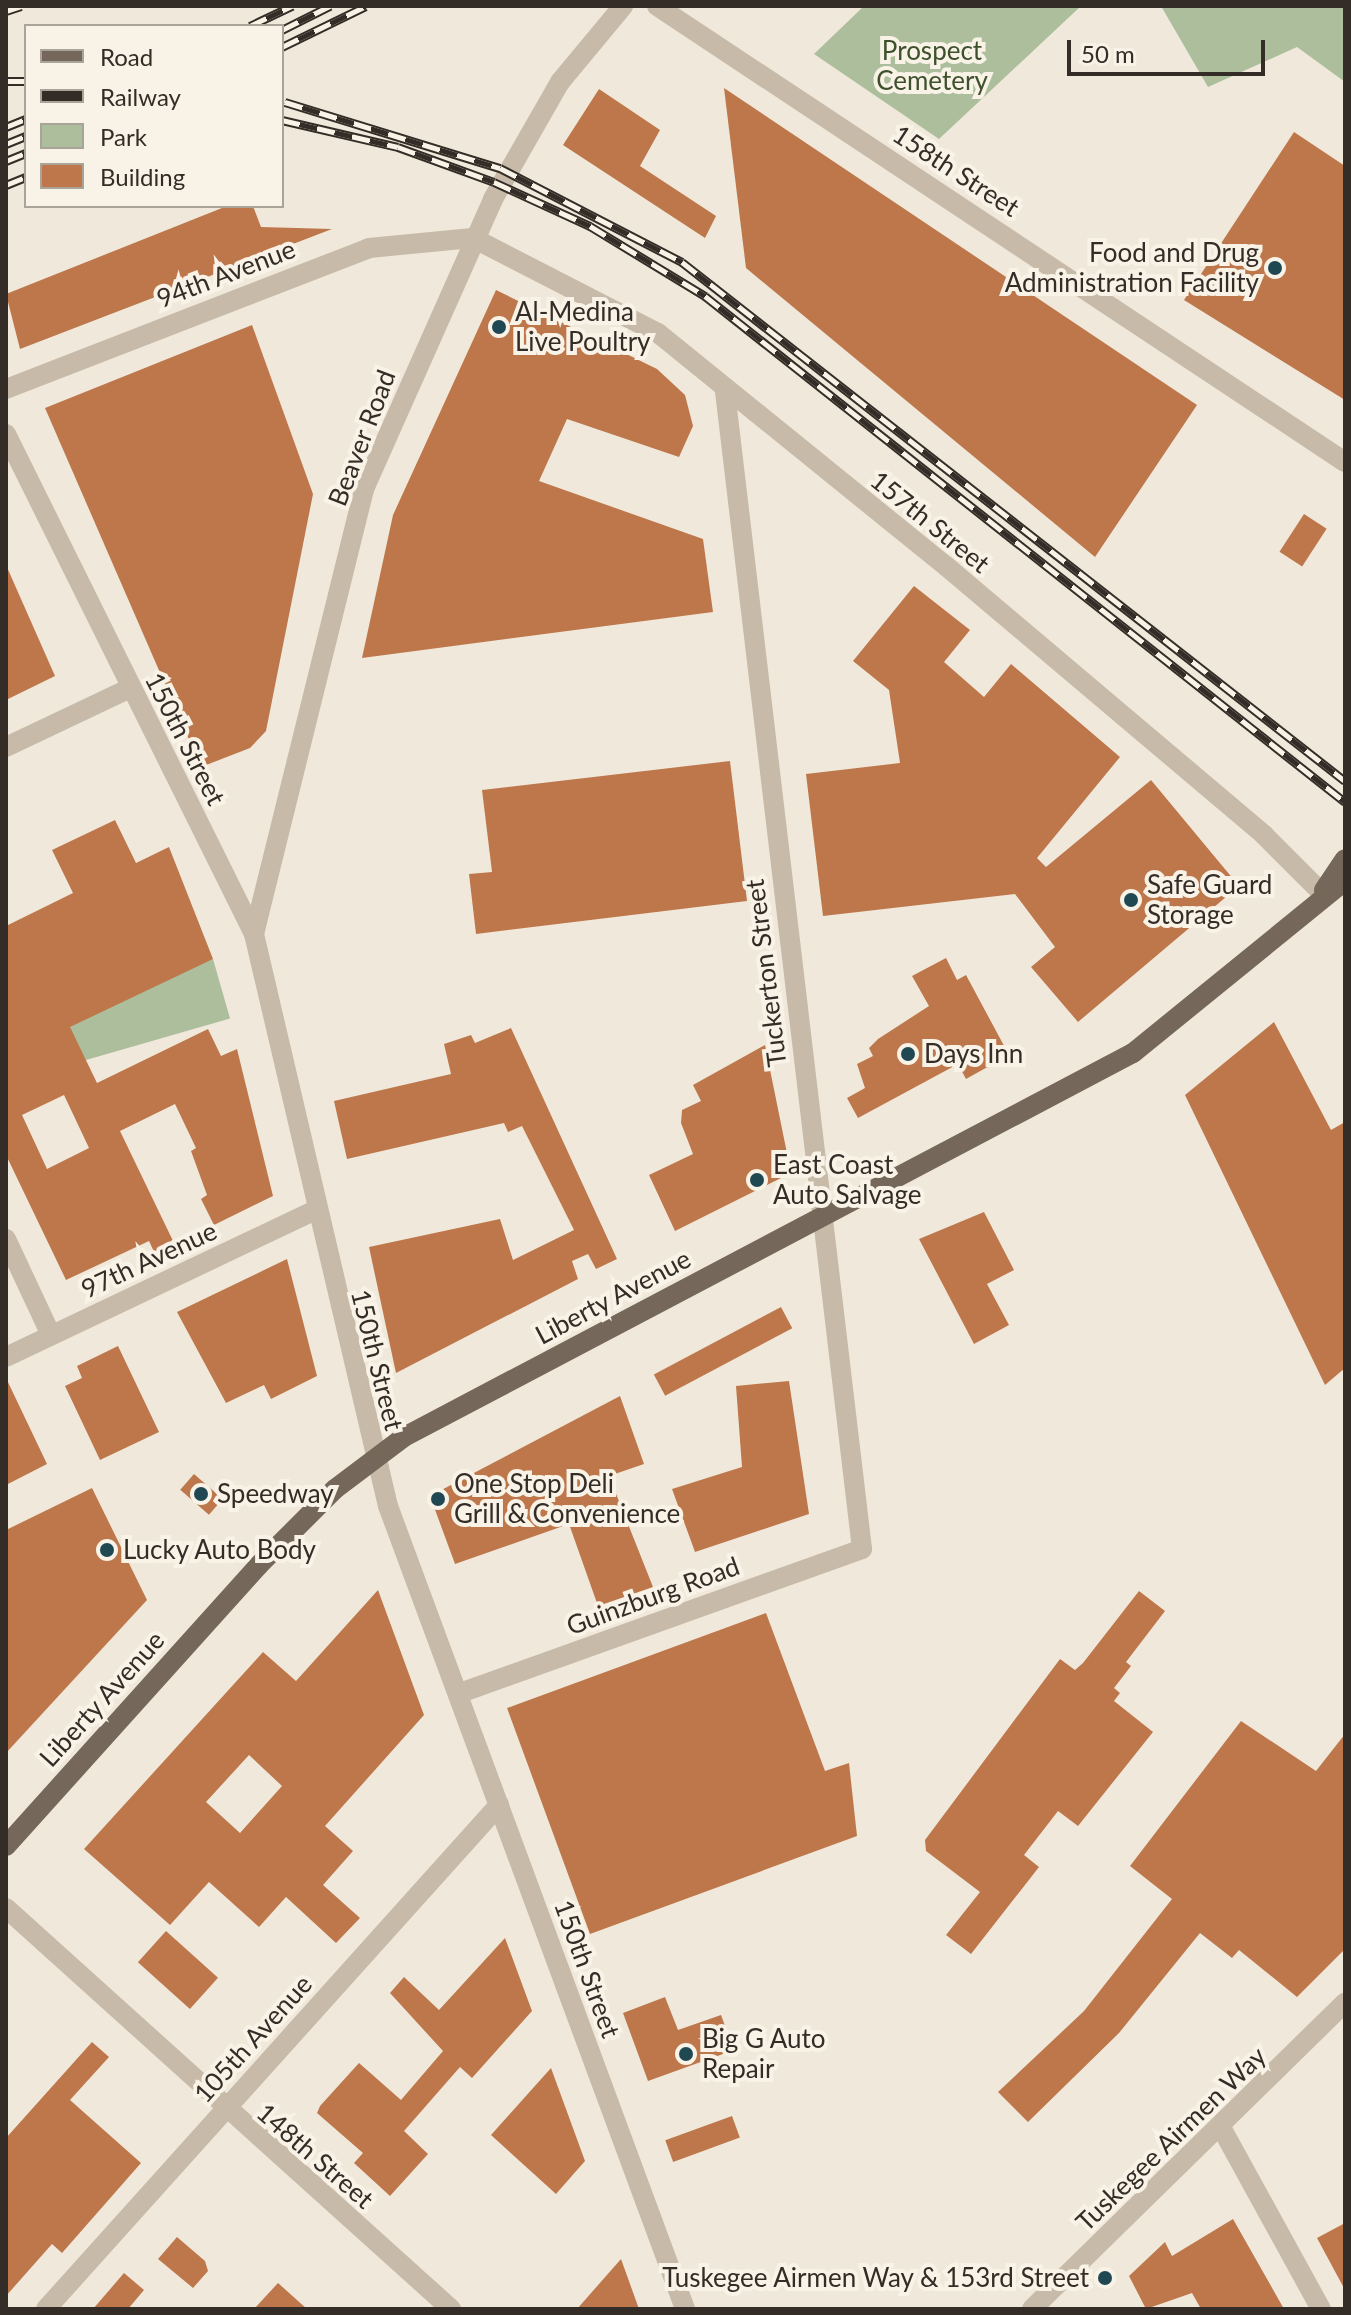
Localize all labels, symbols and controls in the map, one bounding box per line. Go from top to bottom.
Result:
legend [24,24,284,208]
scale bar [1071,24,1269,74]
park label: Prospect Cemetery [876,35,988,96]
text: 50 m [1081,39,1135,68]
text: Road [100,42,153,71]
text: Railway [100,82,181,111]
street label: 158th Street [887,119,1025,223]
text: Park [100,122,147,151]
text: Building [100,162,185,191]
street label: 94th Avenue [152,233,300,315]
place label: Food and Drug Administration Facility [1005,237,1259,298]
marker: Food and Drug Administration Facility [1266,259,1284,277]
place label: Al-Medina Live Poultry [515,296,651,358]
marker: Al-Medina Live Poultry [490,318,508,336]
street label: Beaver Road [322,365,402,511]
street label: 157th Street [864,465,996,579]
street label: 150th Street [138,668,232,810]
place label: Safe Guard Storage [1147,869,1272,930]
street label: Tuckerton Street [739,877,793,1069]
marker: Safe Guard Storage [1122,891,1140,909]
place label: Days Inn [924,1038,1023,1070]
marker: Days Inn [899,1045,917,1063]
place label: East Coast Auto Salvage [773,1149,921,1210]
marker: East Coast Auto Salvage [748,1171,766,1189]
street label: 97th Avenue [76,1215,222,1305]
street label: Liberty Avenue [529,1243,697,1351]
street label: 150th Street [344,1286,410,1434]
place label: One Stop Deli Grill & Convenience [454,1468,680,1530]
place label: Speedway [217,1478,334,1510]
marker: Speedway [192,1485,210,1503]
marker: One Stop Deli Grill & Convenience [429,1490,447,1508]
place label: Lucky Auto Body [123,1534,318,1566]
marker: Lucky Auto Body [98,1541,116,1559]
street label: Guinzburg Road [562,1550,744,1642]
street label: Liberty Avenue [33,1624,171,1774]
street label: 150th Street [548,1896,626,2042]
street label: 105th Avenue [187,1968,319,2110]
place label: Big G Auto Repair [702,2023,826,2084]
street label: Tuskegee Airmen Way [1069,2040,1273,2238]
marker: Big G Auto Repair [677,2045,695,2063]
street label: 148th Street [250,2097,380,2215]
place label: Tuskegee Airmen Way & 153rd Street [660,2262,1089,2294]
marker: Tuskegee Airmen Way & 153rd Street [1096,2269,1114,2287]

